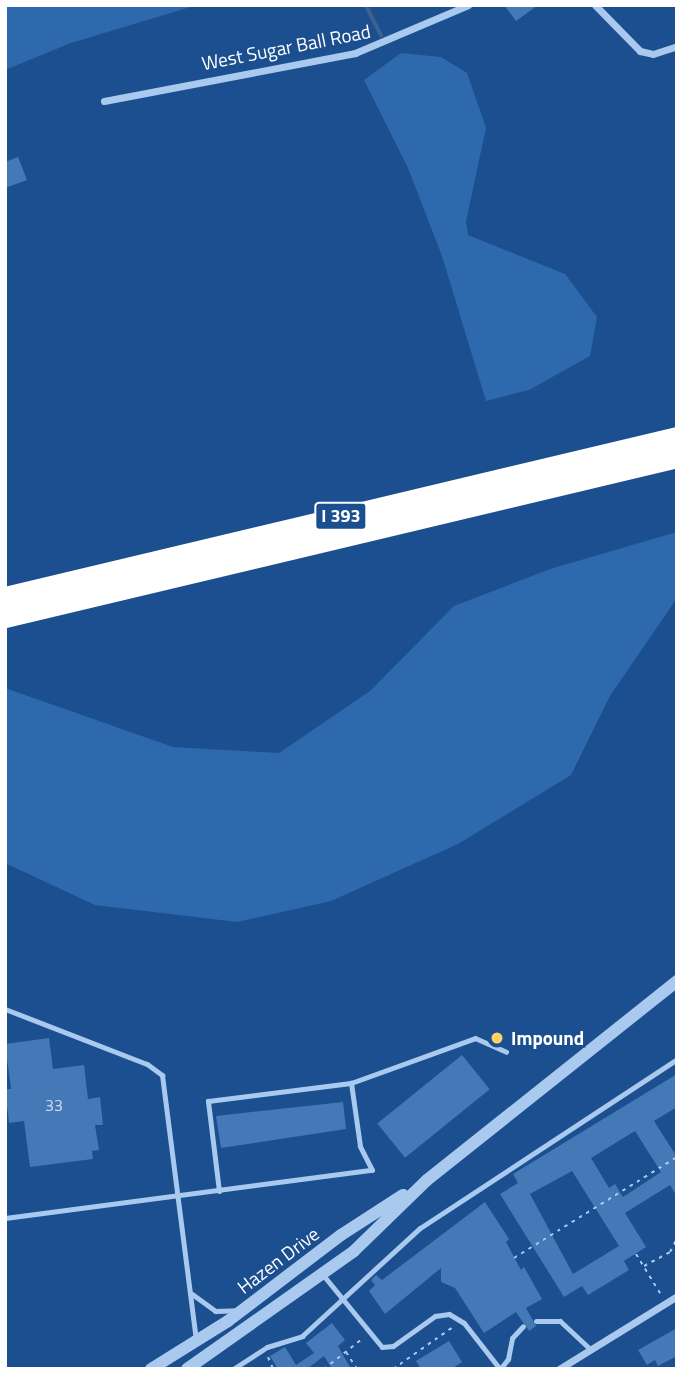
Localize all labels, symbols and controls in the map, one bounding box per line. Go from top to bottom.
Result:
street label: West Sugar Ball Road [200,19,372,75]
road number: I 393 [313,502,369,530]
place label: Impound [511,1027,584,1049]
marker: Impound [489,1030,505,1046]
house number: 33 [45,1095,63,1115]
street label: Hazen Drive [233,1222,323,1298]

